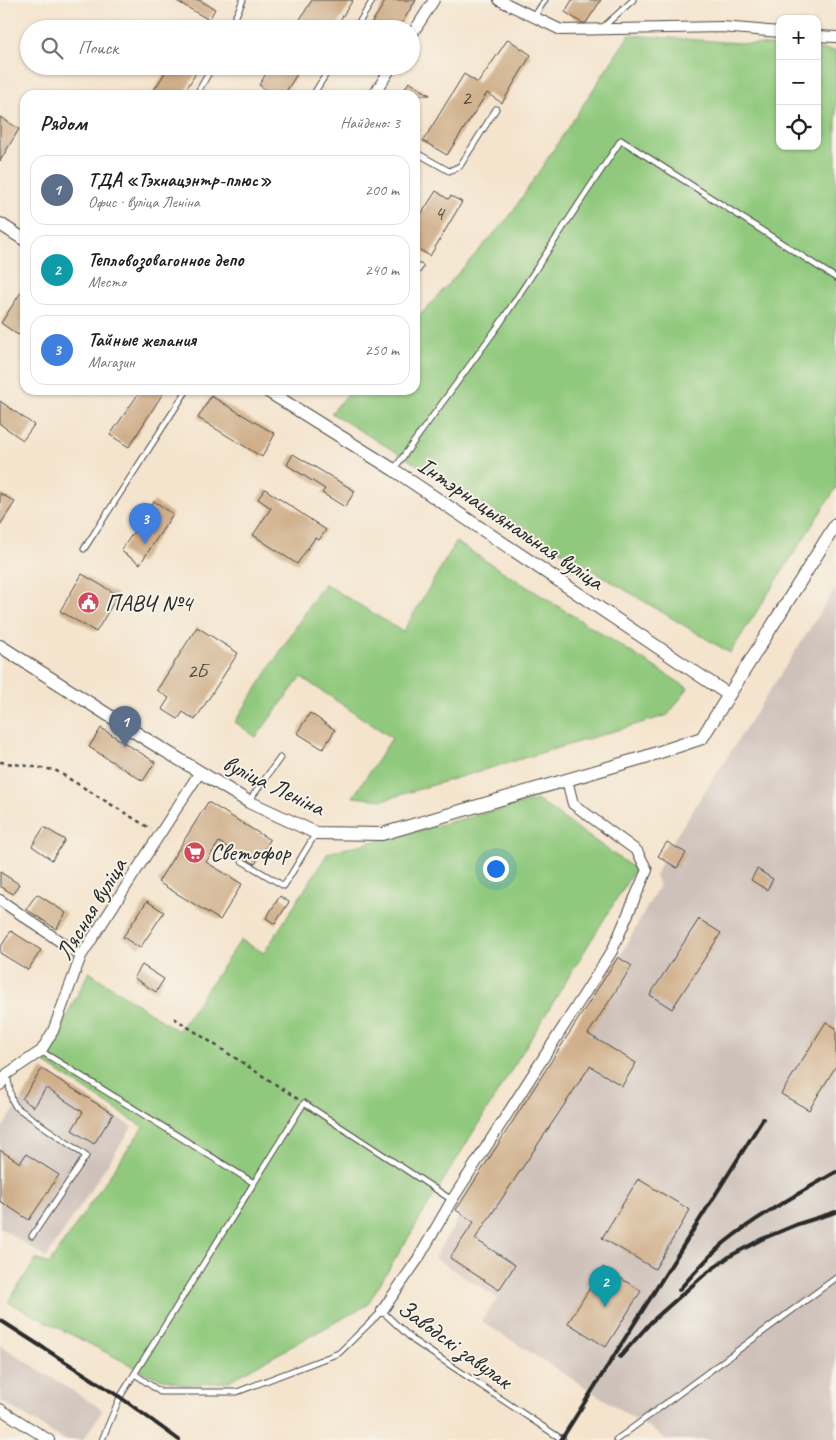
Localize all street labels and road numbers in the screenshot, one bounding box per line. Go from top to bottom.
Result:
street label: Інтэрнацыянальная вуліца [412,450,611,597]
street label: вуліца Леніна [218,748,331,823]
street label: Лясная вуліца [49,851,134,965]
street label: Заводскі завулак [392,1293,520,1397]

